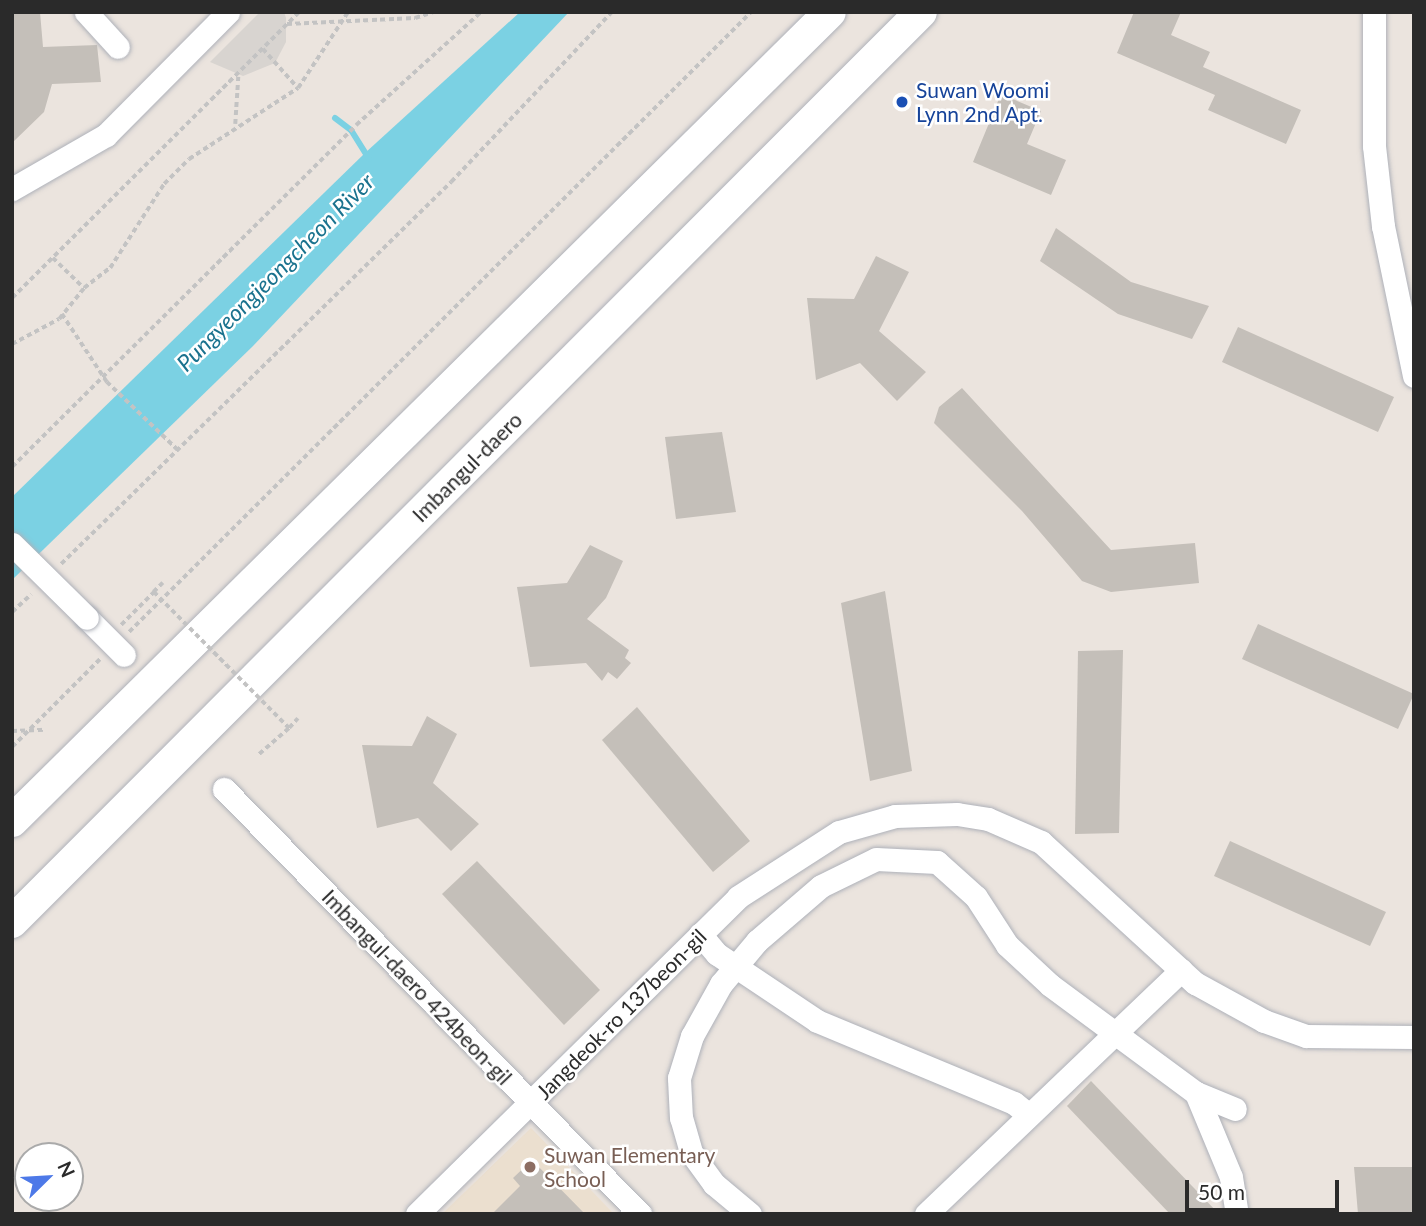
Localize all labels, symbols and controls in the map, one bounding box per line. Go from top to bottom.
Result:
place label: Suwan Woomi Lynn 2nd Apt. [916,77,1049,127]
marker: Suwan Woomi Lynn 2nd Apt. [894,94,910,110]
water label: Pungyeongjeongcheon River [171,168,379,376]
street label: Imbangul-daero [407,407,527,527]
street label: Imbangul-daero 424beon-gil [317,884,517,1090]
street label: Jangdeok-ro 137beon-gil [531,924,711,1104]
north arrow [14,1142,84,1212]
place label: Suwan Elementary School [544,1142,715,1192]
text: N [53,1158,80,1180]
marker: Suwan Elementary School [522,1159,538,1175]
scale bar [1188,1166,1342,1210]
text: 50 m [1198,1179,1245,1204]

